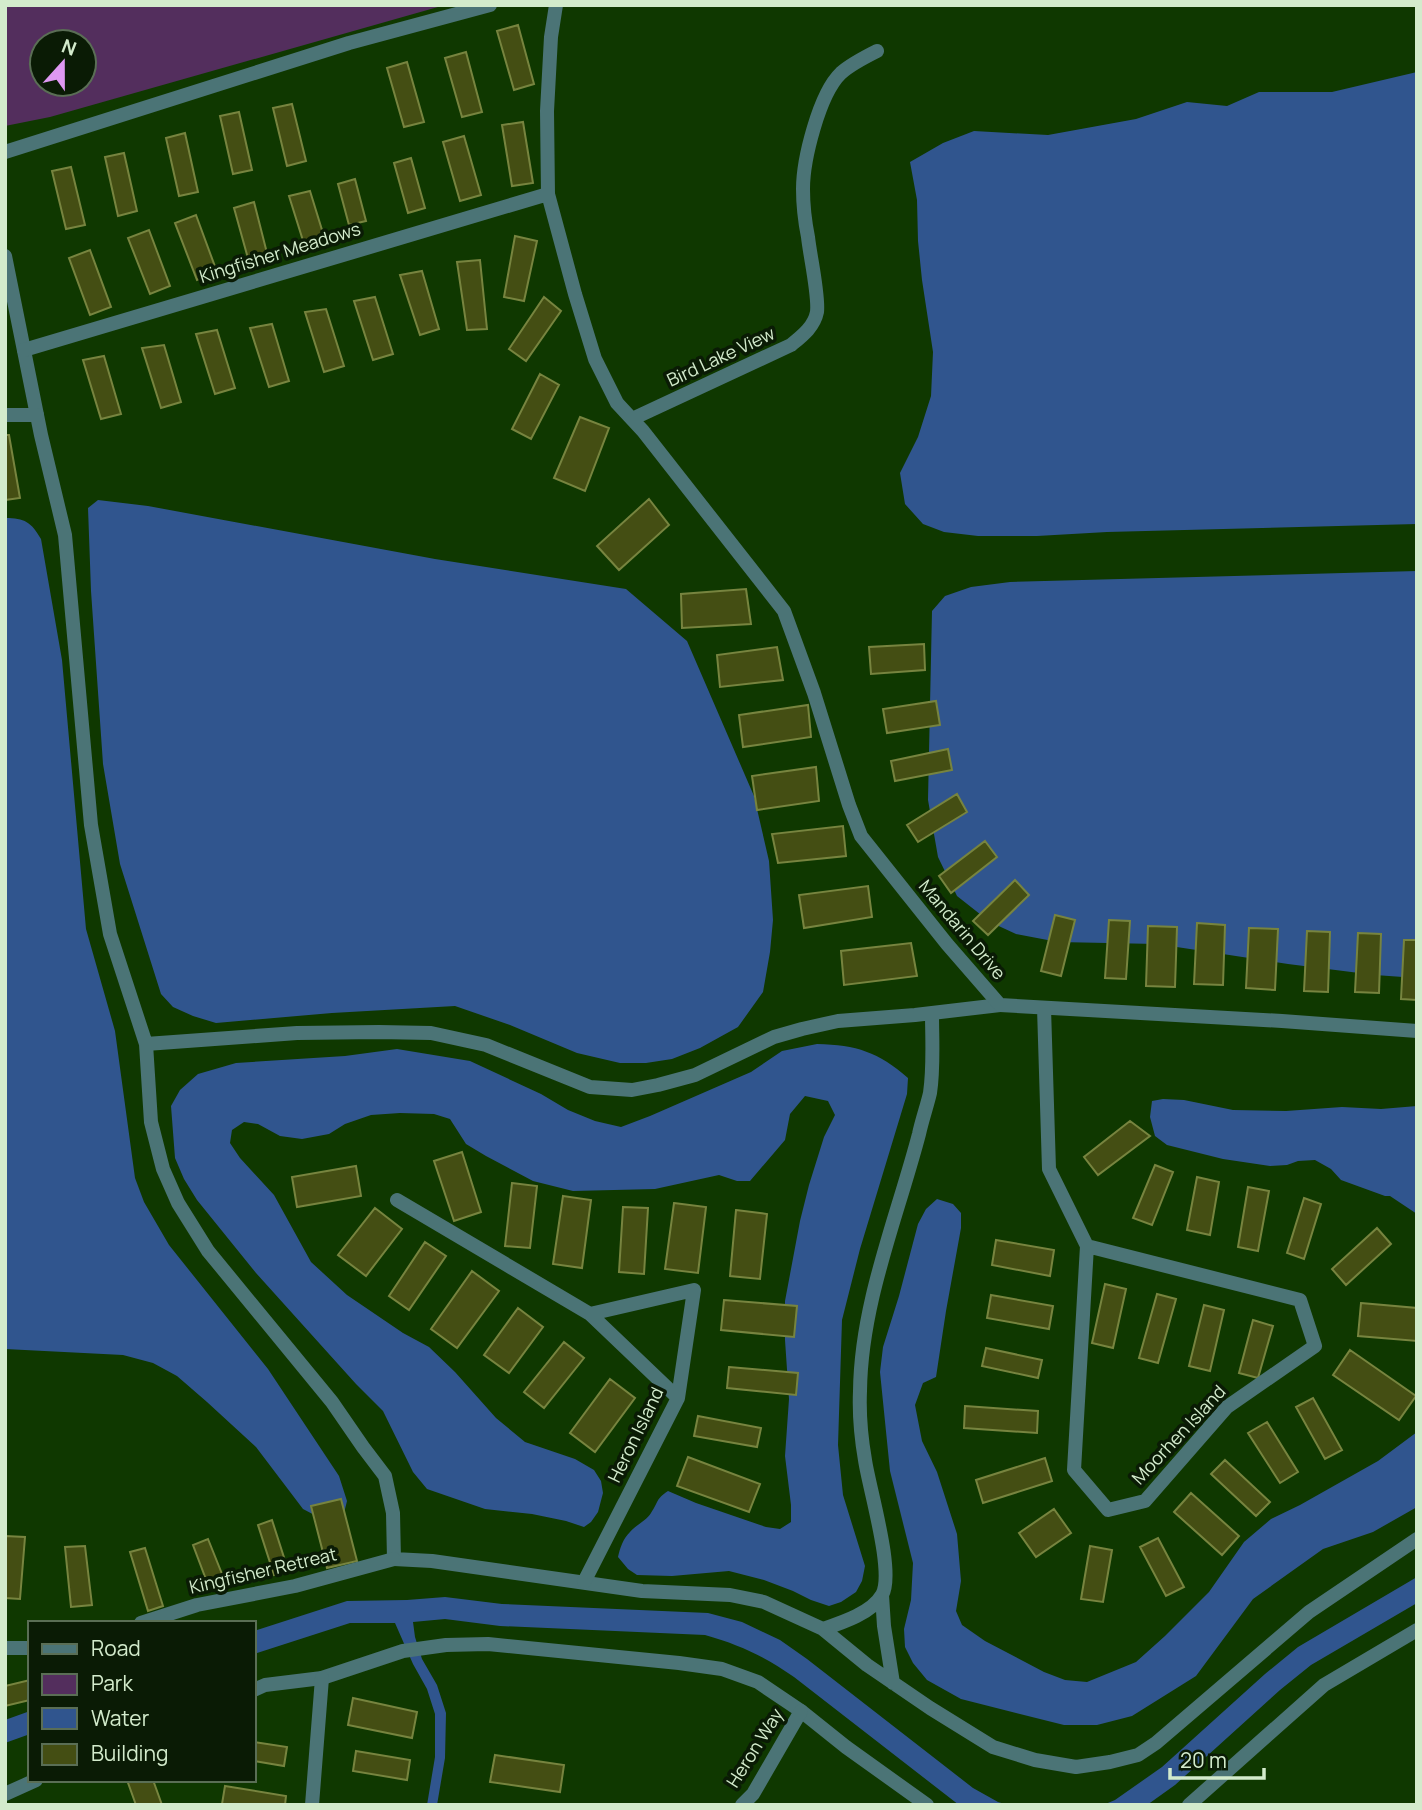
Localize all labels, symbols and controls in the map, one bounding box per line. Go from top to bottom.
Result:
north arrow [28,28,98,98]
text: N [58,33,80,62]
street label: Kingfisher Meadows [196,216,363,288]
street label: Bird Lake View [663,321,779,392]
street label: Mandarin Drive [914,874,1012,984]
street label: Moorhen Island [1126,1380,1230,1489]
street label: Heron Island [602,1383,669,1486]
street label: Kingfisher Retreat [187,1541,339,1599]
legend [28,1621,256,1782]
text: Road [91,1634,141,1662]
text: Park [91,1669,133,1697]
street label: Heron Way [720,1703,788,1792]
text: Water [91,1704,150,1732]
scale bar [1170,1736,1264,1780]
text: Building [91,1739,168,1767]
text: 20 m [1180,1746,1227,1774]

